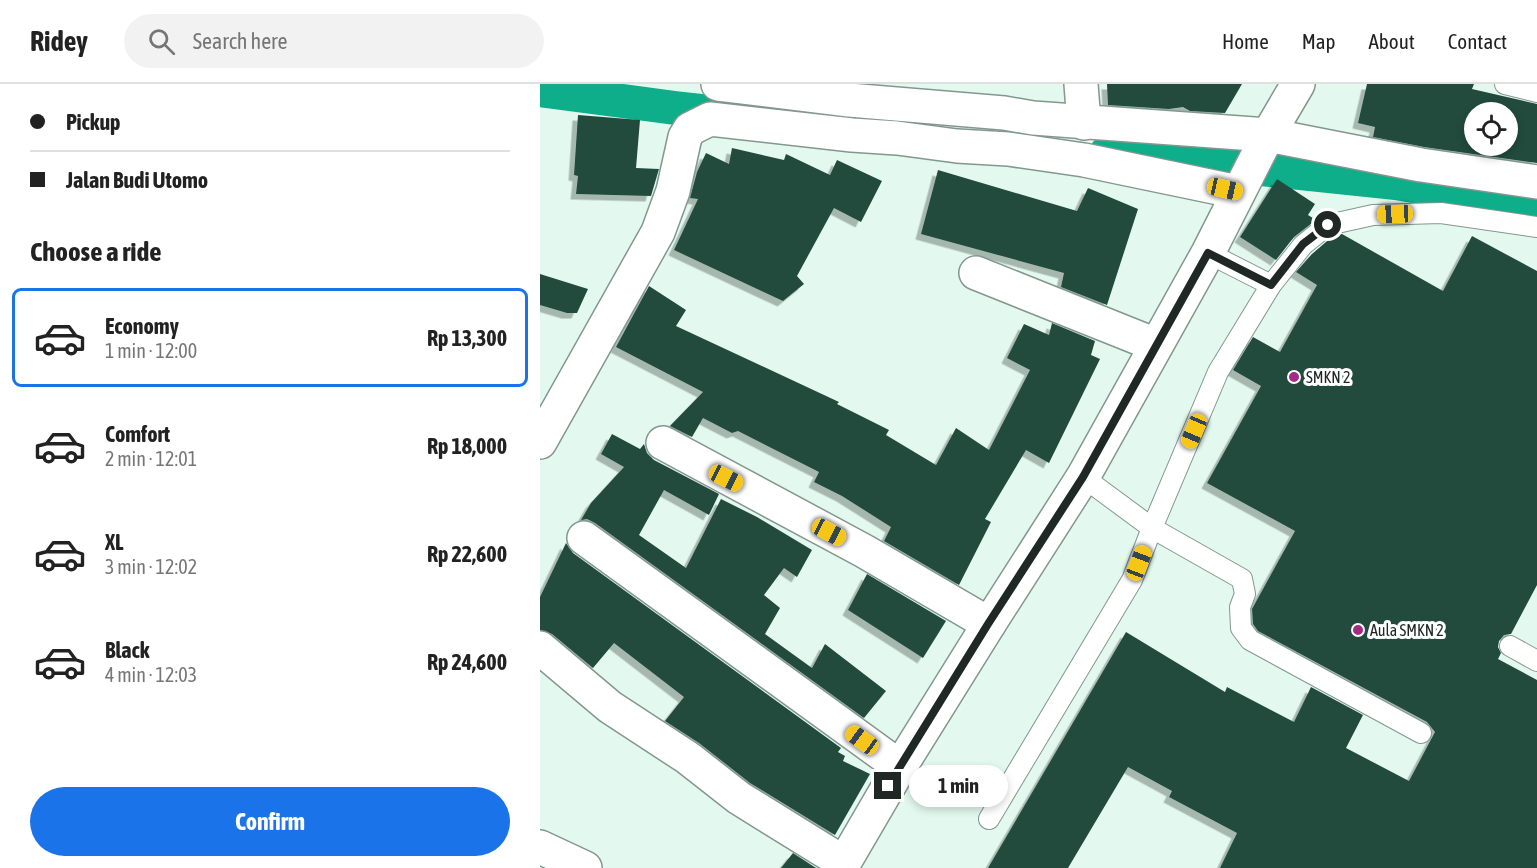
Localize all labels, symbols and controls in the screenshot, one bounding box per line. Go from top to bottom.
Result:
search box [124,14,544,68]
text: Ridey [30,25,88,57]
icon: search [145,25,178,58]
text: Search here [193,28,288,54]
text: Home [1222,29,1269,53]
text: Map [1302,29,1336,53]
text: About [1369,29,1415,53]
text: Contact [1448,29,1507,53]
map controls [1464,102,1518,156]
button: locate [1464,102,1518,156]
text: Pickup [66,109,121,135]
text: Jalan Budi Utomo [66,167,208,193]
car [1205,176,1245,202]
car [1377,204,1413,224]
route start [1314,211,1341,238]
text: Choose a ride [30,236,162,267]
icon: car [33,311,87,365]
text: Economy [105,313,179,339]
text: Rp 13,300 [427,325,507,351]
text: 1 min · 12:00 [105,339,197,362]
place label: SMKN 2 [1306,368,1350,386]
marker: SMKN 2 [1287,370,1301,384]
car [1179,411,1209,451]
icon: car [33,419,87,473]
text: Comfort [105,421,170,447]
text: Rp 18,000 [427,433,507,459]
text: 2 min · 12:01 [105,447,197,470]
car [706,462,746,494]
car [809,516,849,548]
icon: car [33,527,87,581]
text: XL [105,529,123,555]
text: Rp 22,600 [427,541,507,567]
car [1124,543,1154,583]
text: 3 min · 12:02 [105,555,197,578]
place label: Aula SMKN 2 [1370,621,1444,639]
marker: Aula SMKN 2 [1351,623,1365,637]
icon: car [33,635,87,689]
text: Black [105,637,149,663]
text: Rp 24,600 [427,649,507,675]
text: 4 min · 12:03 [105,663,197,686]
car [842,722,882,758]
callout: 1 min [909,765,1008,807]
route end [874,772,901,799]
text: 1 min [938,774,979,797]
button: Confirm [30,787,510,856]

